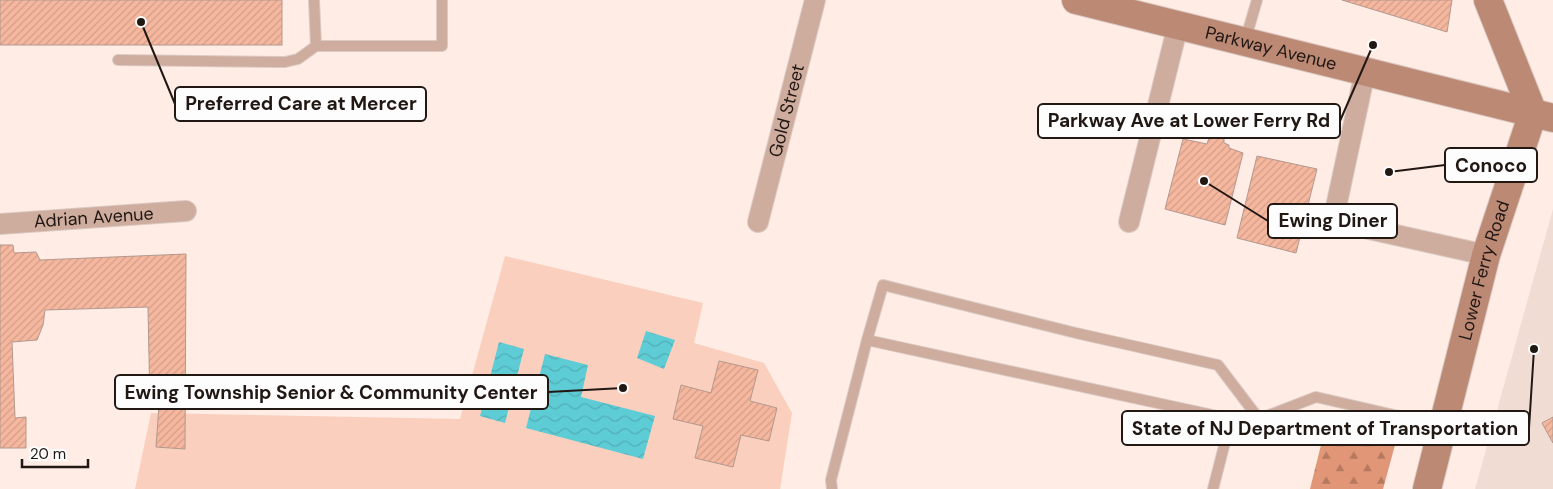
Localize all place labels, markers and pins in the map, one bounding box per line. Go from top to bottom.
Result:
callout: Preferred Care at Mercer [175,87,426,121]
callout: Parkway Ave at Lower Ferry Rd [1038,104,1340,138]
callout: Conoco [1445,148,1537,182]
callout: Ewing Diner [1268,204,1397,238]
callout: Ewing Township Senior & Community Center [115,375,548,409]
callout: State of NJ Department of Transportation [1122,411,1529,445]

